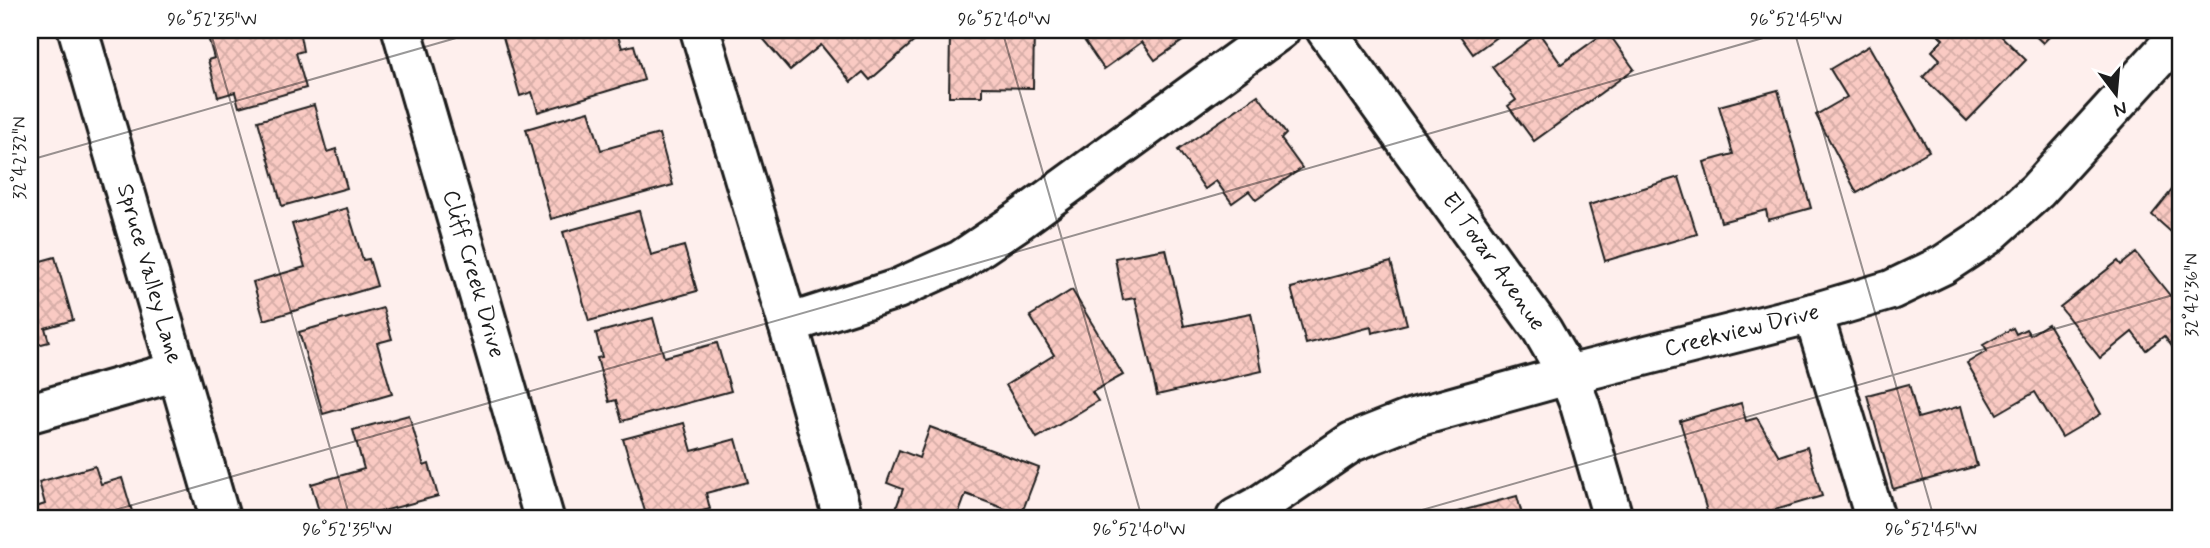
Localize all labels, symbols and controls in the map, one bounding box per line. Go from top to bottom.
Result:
text: 96°52'35"W [167,8,257,32]
text: 96°52'40"W [958,8,1050,32]
text: 96°52'45"W [1750,8,1842,32]
north arrow [2080,60,2150,130]
text: N [2111,95,2130,123]
text: 32°42'32"N [8,116,32,200]
street label: Spruce Valley Lane [109,181,189,368]
street label: Cliff Creek Drive [435,187,511,361]
street label: El Tovar Avenue [1434,187,1552,337]
text: 32°42'36"N [2180,253,2204,337]
street label: Creekview Drive [1661,297,1823,365]
text: 96°52'35"W [302,518,392,542]
text: 96°52'40"W [1093,518,1185,542]
text: 96°52'45"W [1885,518,1977,542]

